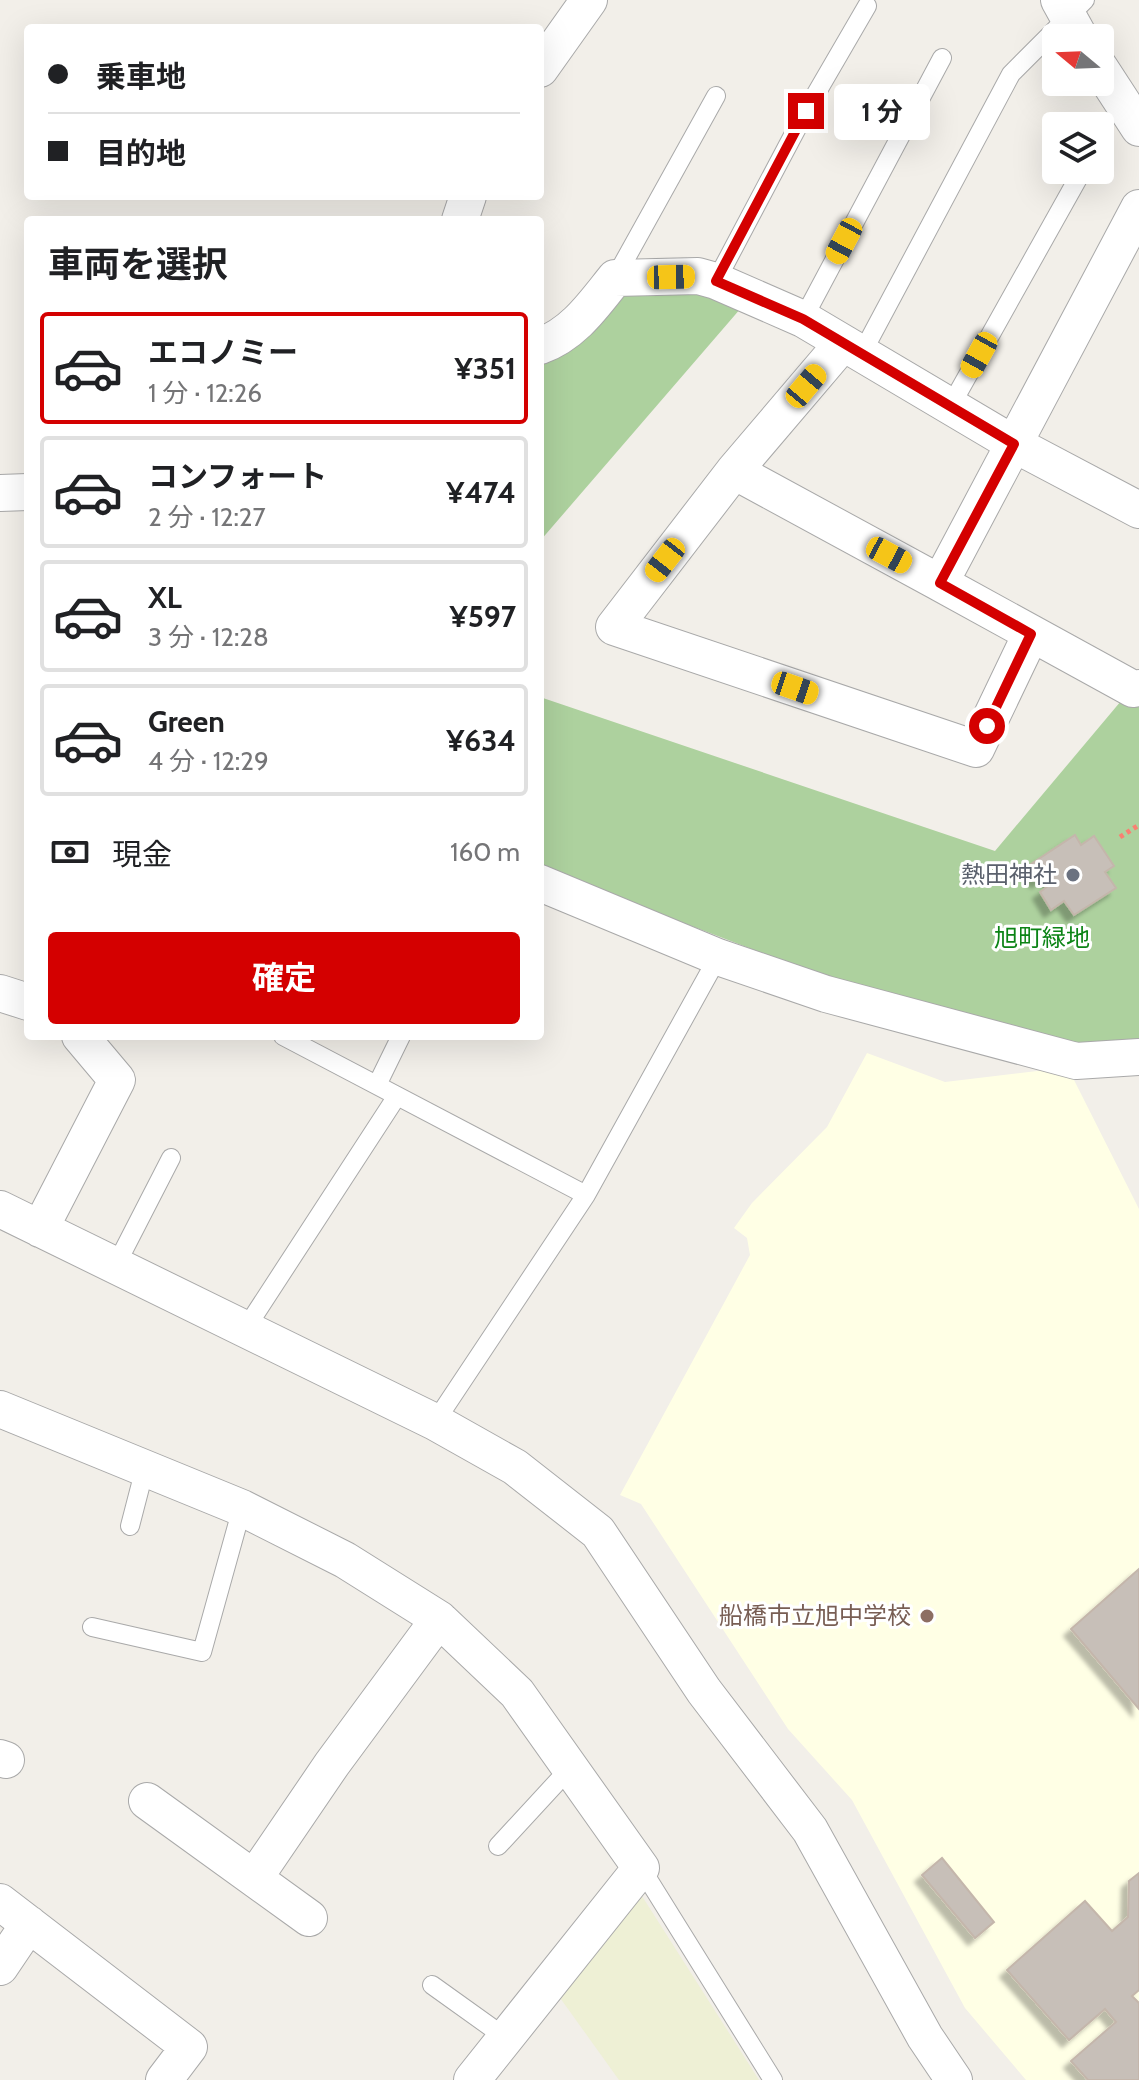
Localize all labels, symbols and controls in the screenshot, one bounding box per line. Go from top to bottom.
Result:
north arrow [1042,24,1114,96]
map controls [1042,24,1114,184]
text: 乗車地 [96,58,186,95]
callout: 1 分 [834,83,930,139]
route end [788,93,824,129]
text: 1 分 [861,96,903,128]
button: layers [1042,112,1114,184]
text: 目的地 [96,135,186,172]
car [822,214,866,268]
text: 車両を選択 [48,242,228,286]
car [647,265,695,289]
car [957,328,1001,382]
icon: car [52,332,124,404]
text: エコノミー [148,334,298,371]
text: ¥351 [455,350,516,387]
car [781,360,831,412]
text: 1 分 · 12:26 [148,377,262,409]
icon: car [52,456,124,528]
text: コンフォート [148,458,327,495]
text: ¥474 [446,474,516,511]
text: 2 分 · 12:27 [148,501,266,533]
car [862,533,916,577]
car [641,534,689,586]
text: XL [148,579,182,616]
icon: car [52,580,124,652]
text: ¥597 [450,598,516,635]
text: 3 分 · 12:28 [148,621,269,653]
car [768,669,822,707]
text: Green [148,703,225,740]
icon: car [52,704,124,776]
route start [969,708,1005,744]
text: ¥634 [446,722,516,759]
text: 4 分 · 12:29 [148,745,269,777]
icon: cash [48,830,92,874]
text: 現金 [112,836,172,873]
text: 160 m [450,836,520,868]
place label: 熱田神社 [961,860,1057,889]
marker: 熱田神社 [1064,866,1082,884]
park label: 旭町緑地 [994,923,1090,952]
button: 確定 [48,932,520,1024]
place label: 船橋市立旭中学校 [719,1601,911,1630]
marker: 船橋市立旭中学校 [918,1607,936,1625]

